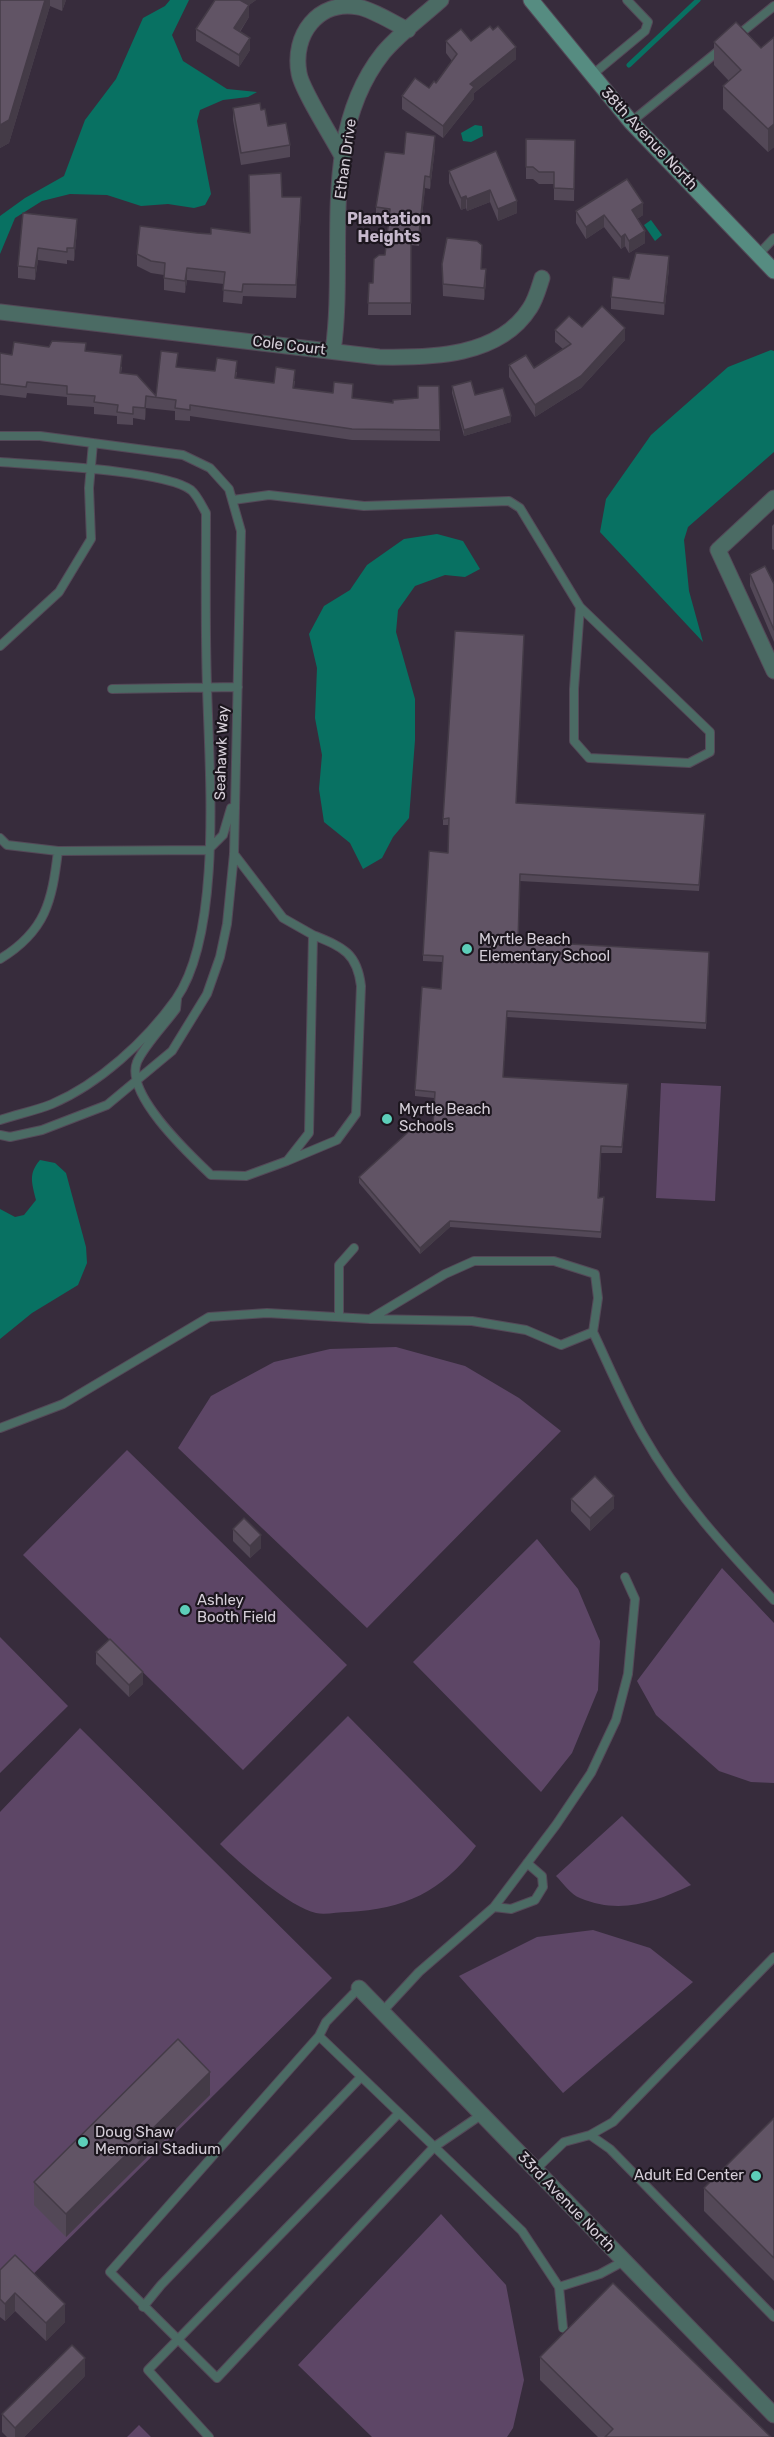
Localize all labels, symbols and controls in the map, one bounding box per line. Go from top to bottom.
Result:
street label: 38th Avenue North [597,84,701,194]
street label: Ethan Drive [331,118,361,200]
district label: Plantation Heights [347,209,431,247]
street label: Cole Court [251,333,327,359]
street label: Seahawk Way [211,705,233,801]
place label: Myrtle Beach Elementary School [479,931,610,966]
marker: Myrtle Beach Elementary School [460,942,474,956]
place label: Myrtle Beach Schools [399,1101,491,1136]
marker: Myrtle Beach Schools [380,1112,394,1126]
place label: Ashley Booth Field [197,1592,276,1627]
marker: Ashley Booth Field [178,1603,192,1617]
place label: Doug Shaw Memorial Stadium [95,2124,221,2159]
marker: Doug Shaw Memorial Stadium [76,2135,90,2149]
street label: 33rd Avenue North [514,2148,618,2256]
place label: Adult Ed Center [634,2167,744,2185]
marker: Adult Ed Center [749,2169,763,2183]

